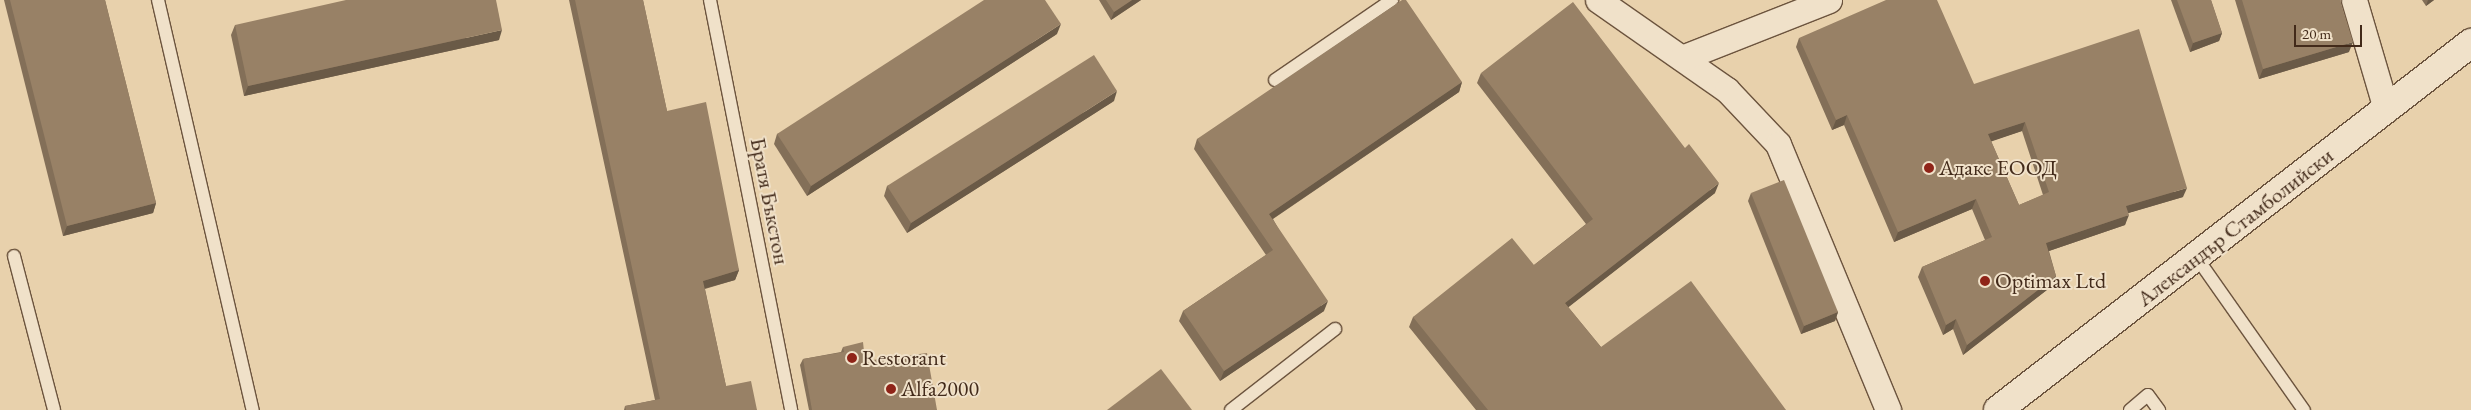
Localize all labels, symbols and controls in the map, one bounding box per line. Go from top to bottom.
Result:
scale bar [2296,15,2364,47]
text: 20 m [2302,24,2331,43]
street label: Братя Бъкстон [745,135,795,267]
street label: Александър Стамболийски [2132,142,2338,312]
place label: Адакс ЕООД [1939,155,2057,181]
marker: Адакс ЕООД [1923,162,1935,174]
place label: Optimax Ltd [1995,268,2106,294]
marker: Optimax Ltd [1979,275,1991,287]
place label: Restorant [862,345,946,371]
marker: Restorant [846,352,858,364]
place label: Alfa2000 [901,376,979,402]
marker: Alfa2000 [885,383,897,395]

